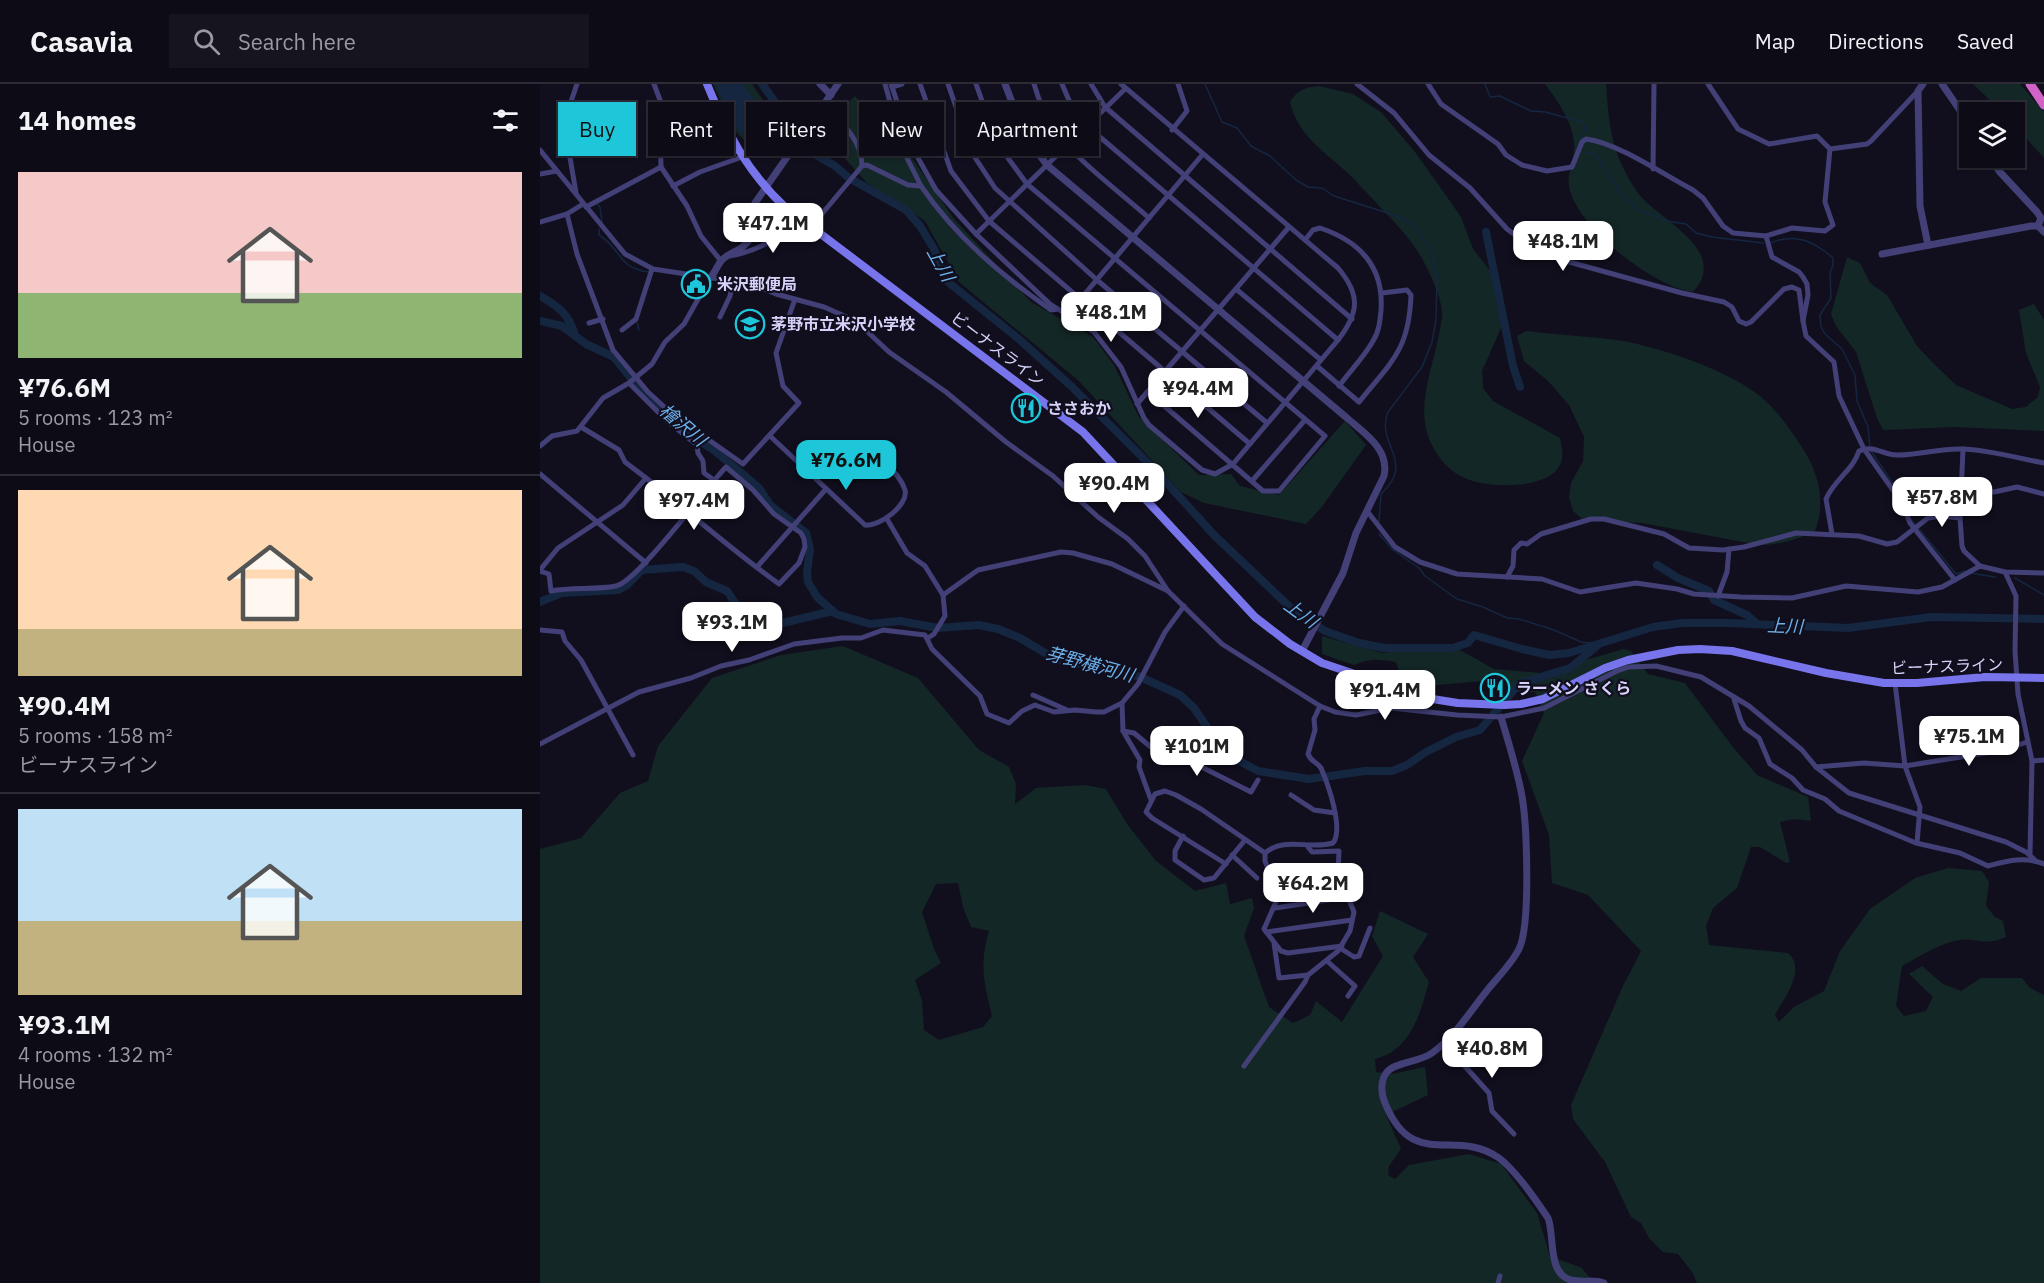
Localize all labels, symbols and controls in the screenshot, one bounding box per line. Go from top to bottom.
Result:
search box [169,14,589,68]
text: Casavia [30,23,133,60]
icon: search [190,25,223,58]
text: Search here [238,27,356,56]
text: Map [1755,27,1795,55]
text: Directions [1828,27,1924,55]
text: Saved [1957,27,2014,55]
chip: Buy [558,102,636,156]
chip: Rent [648,102,734,156]
chip: Filters [746,102,847,156]
chip: New [859,102,944,156]
chip: Apartment [956,102,1099,156]
map controls [1959,102,2025,168]
button: layers [1959,102,2025,168]
text: 14 homes [18,103,136,137]
icon: filters [489,104,522,137]
pin: ¥47.1M [724,203,822,254]
text: ¥47.1M [737,209,809,236]
icon: home [216,211,324,319]
pin: ¥48.1M [1514,221,1612,272]
text: ¥48.1M [1527,227,1599,254]
water label: 上川 [922,243,961,287]
public building icon: 米沢郵便局 [680,268,712,300]
place label: 米沢郵便局 [717,274,797,294]
pin: ¥48.1M [1062,292,1160,343]
text: ¥48.1M [1075,298,1147,325]
street label: ビーナスライン [947,307,1049,391]
school or university icon: 茅野市立米沢小学校 [734,308,766,340]
place label: 茅野市立米沢小学校 [771,314,915,334]
pin: ¥94.4M [1149,368,1247,419]
text: ¥76.6M [18,370,111,404]
text: ¥94.4M [1162,374,1234,401]
restaurant icon: ささおか [1010,392,1042,424]
place label: ささおか [1047,398,1111,418]
water label: 檜沢川 [655,399,713,452]
text: 5 rooms · 123 m² [18,404,173,431]
text: House [18,431,75,458]
pin: ¥76.6M [797,440,895,491]
text: ¥76.6M [810,446,882,473]
pin: ¥90.4M [1065,463,1163,514]
text: ¥90.4M [1078,469,1150,496]
pin: ¥57.8M [1893,477,1991,528]
pin: ¥97.4M [645,480,743,531]
text: ¥57.8M [1906,483,1978,510]
text: ¥97.4M [658,486,730,513]
icon: home [216,529,324,637]
water label: 上川 [1280,593,1324,634]
pin: ¥93.1M [683,602,781,653]
text: ¥93.1M [696,608,768,635]
water label: 上川 [1767,614,1805,638]
water label: 芽野横河川 [1044,641,1138,687]
street label: ビーナスライン [1891,654,2003,678]
pin: ¥91.4M [1336,670,1434,721]
restaurant icon: ラーメン さくら [1479,672,1511,704]
text: ¥91.4M [1349,676,1421,703]
place label: ラーメン さくら [1516,678,1631,698]
text: ¥90.4M [18,688,111,722]
pin: ¥75.1M [1920,716,2018,767]
text: 5 rooms · 158 m² [18,722,173,749]
text: ¥75.1M [1933,722,2005,749]
pin: ¥101M [1155,726,1239,777]
text: ¥101M [1164,732,1230,759]
text: ビーナスライン [18,751,158,778]
icon: home [216,848,324,956]
pin: ¥64.2M [1264,863,1362,914]
text: ¥64.2M [1277,869,1349,896]
text: ¥93.1M [18,1007,111,1041]
pin: ¥40.8M [1443,1028,1541,1079]
text: ¥40.8M [1456,1034,1528,1061]
text: 4 rooms · 132 m² [18,1041,173,1068]
text: House [18,1068,75,1095]

